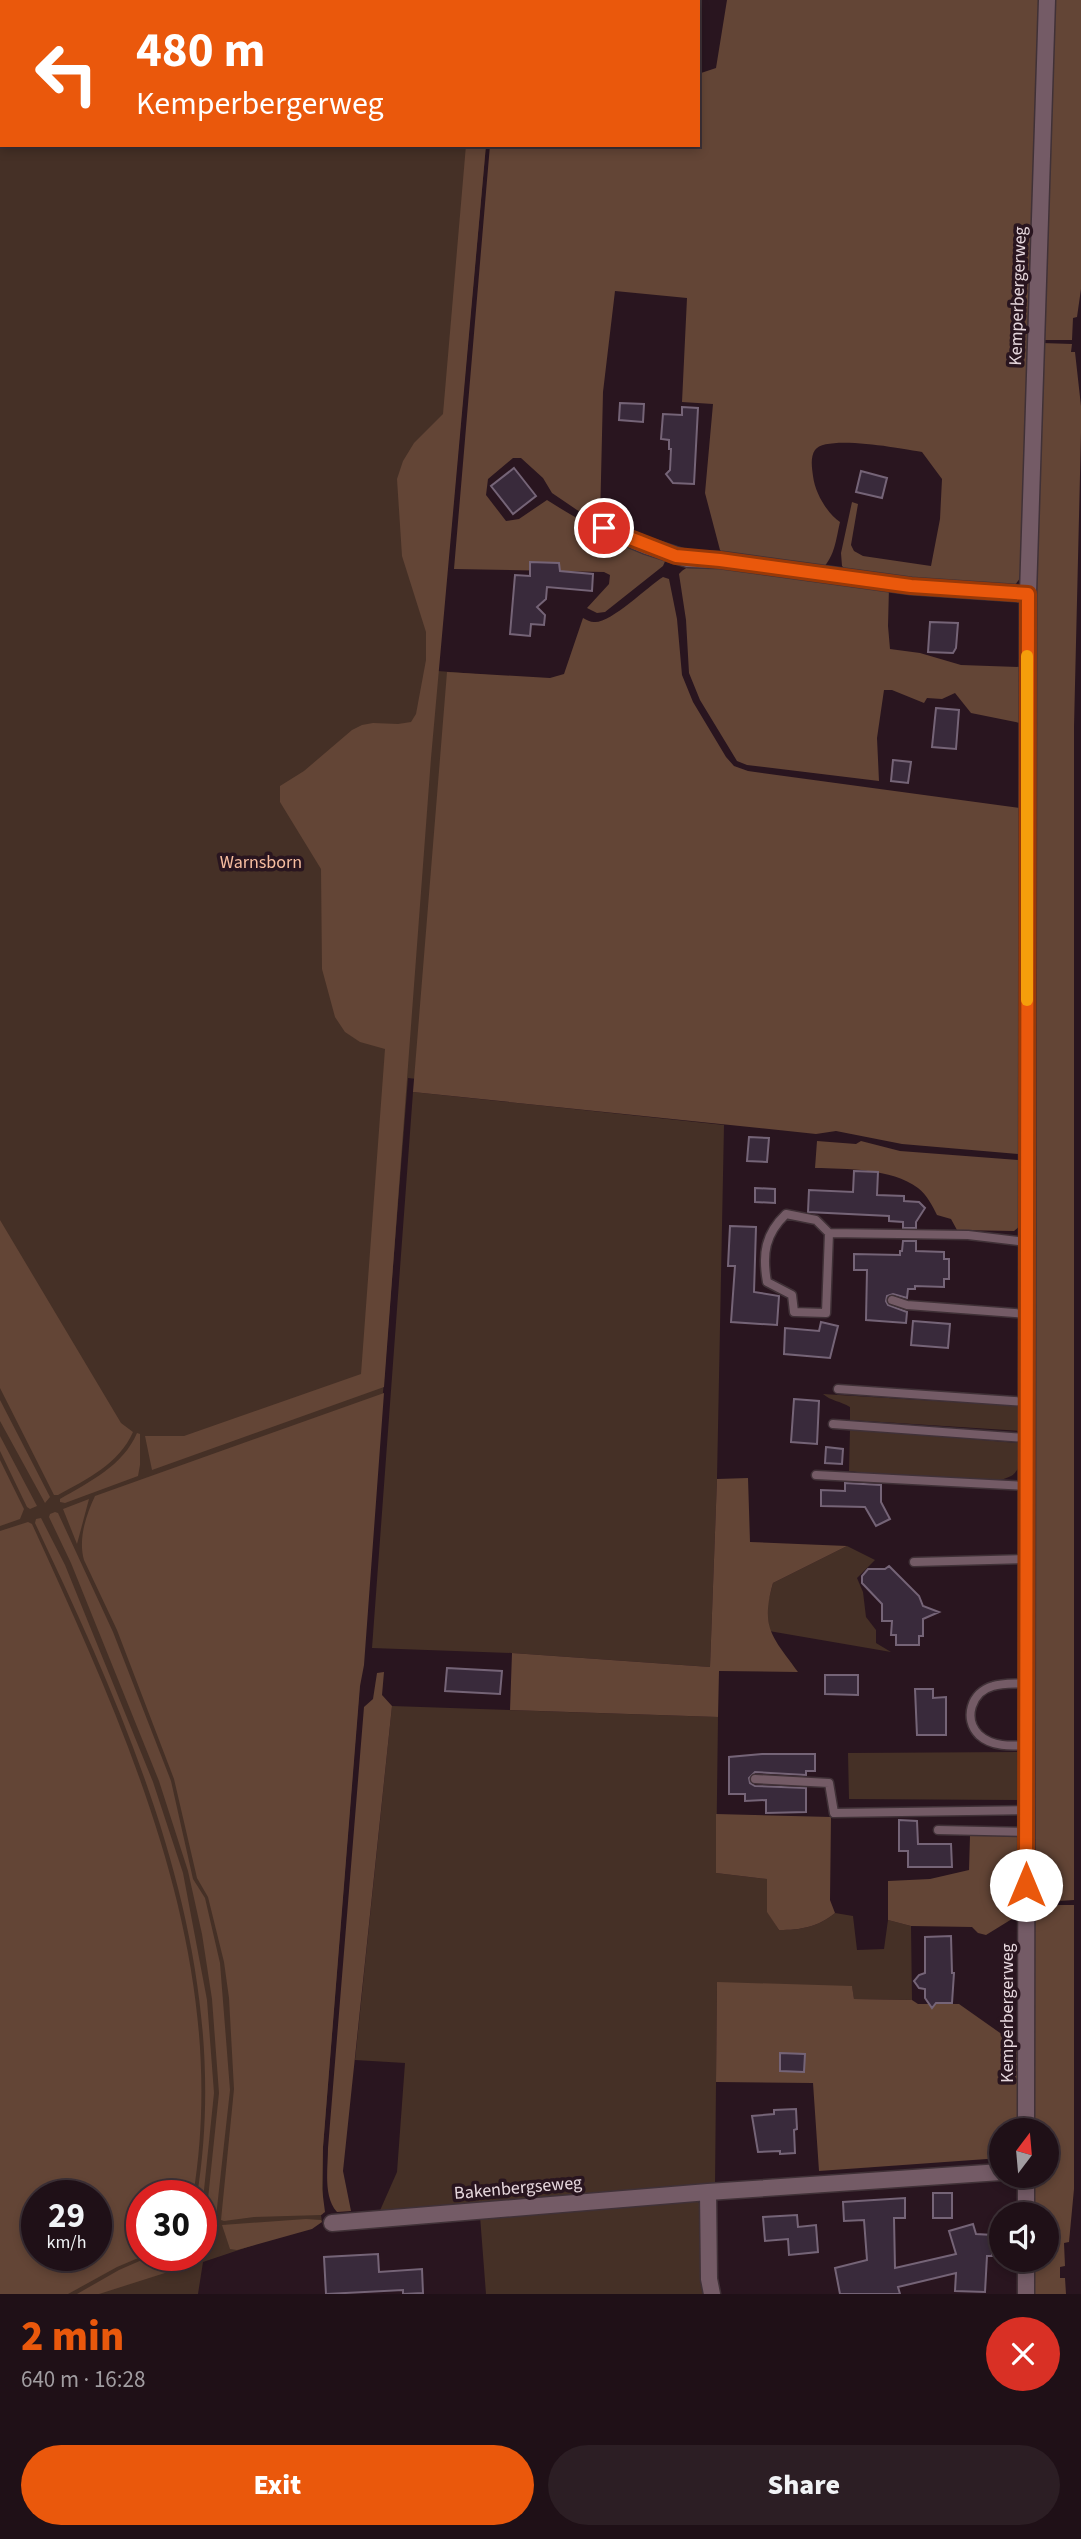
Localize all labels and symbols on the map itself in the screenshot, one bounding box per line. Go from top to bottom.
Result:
street label: Kemperbergerweg [1003,226,1033,366]
pin [574,498,634,558]
park label: Warnsborn [220,850,302,875]
position arrow [989,1848,1063,1922]
street label: Kemperbergerweg [995,1943,1020,2083]
north arrow [989,2118,1059,2188]
street label: Bakenbergseweg [453,2170,583,2206]
speed limit sign: 30 [126,2180,217,2271]

